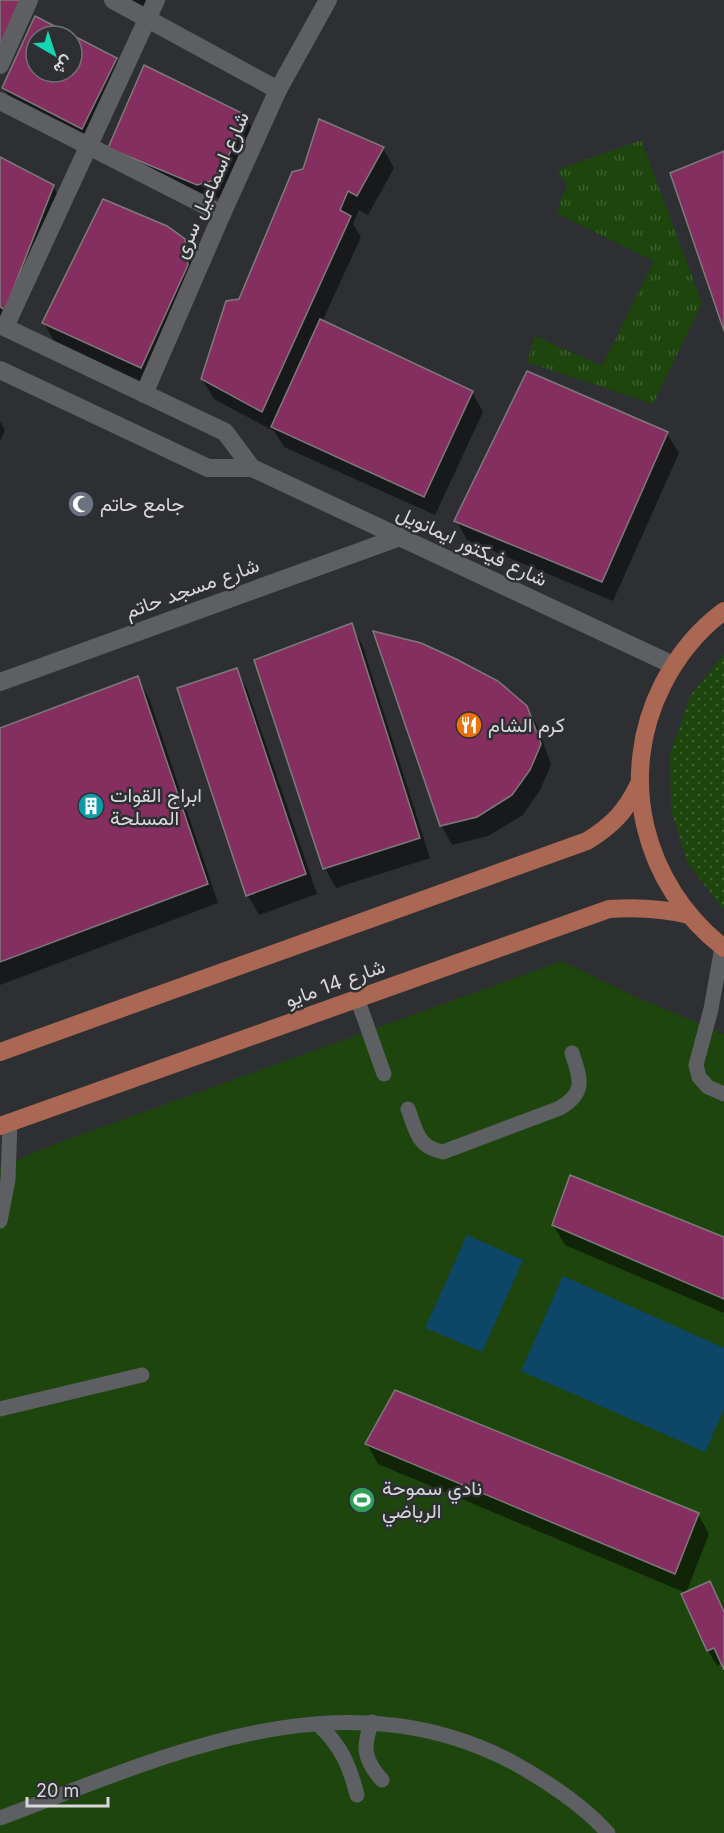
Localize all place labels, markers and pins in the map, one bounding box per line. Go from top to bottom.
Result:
mosque icon: جامع حاتم [66,489,96,519]
place label: جامع حاتم [100,492,184,518]
restaurant icon: كرم الشام [454,710,484,740]
place label: كرم الشام [488,713,565,738]
place label: ابراج القوات المسلحة [110,783,202,830]
building icon: ابراج القوات المسلحة [76,791,106,821]
place label: نادي سموحة الرياضي [382,1476,482,1528]
sports icon: نادي سموحة الرياضي [347,1485,377,1515]

